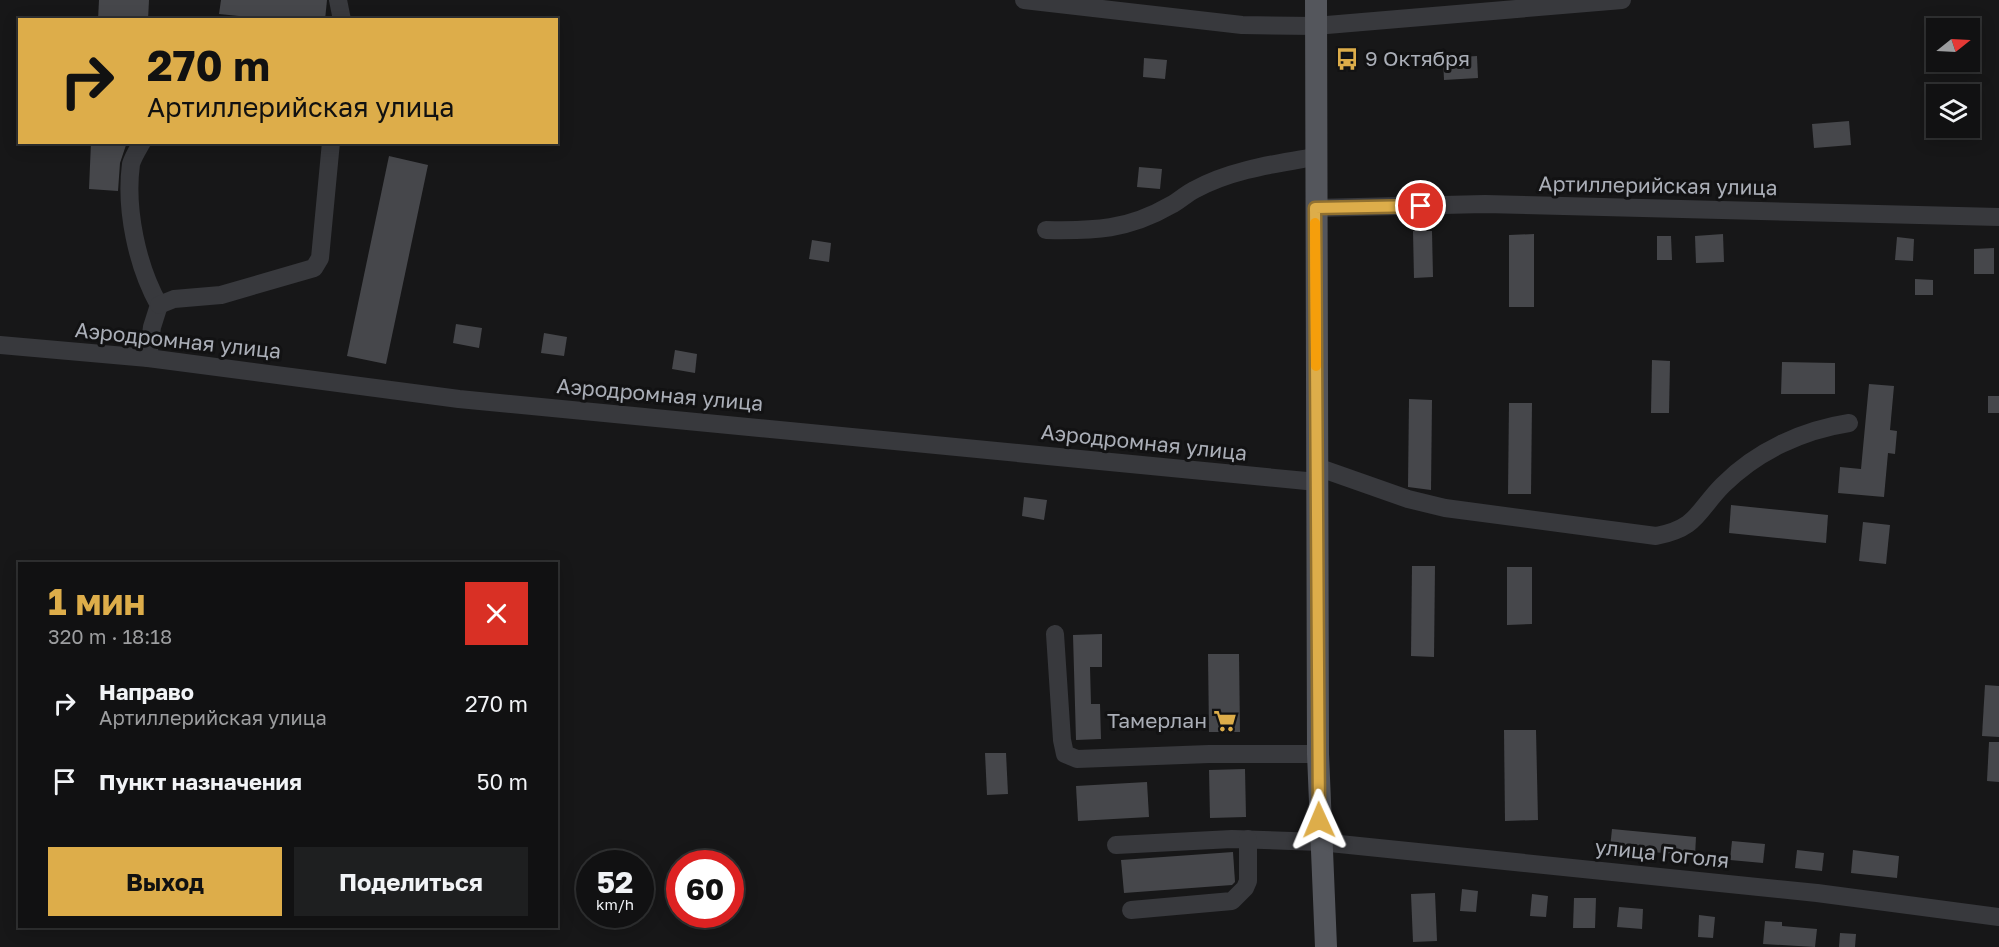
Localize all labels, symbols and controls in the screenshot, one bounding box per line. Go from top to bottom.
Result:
north arrow [1926,18,1980,72]
map controls [1926,18,1980,138]
text: 270 m [147,40,270,90]
icon: right [48,42,126,120]
place label: 9 Октября [1365,45,1470,71]
bus stop icon: 9 Октября [1334,46,1360,72]
button: layers [1926,84,1980,138]
text: Артиллерийская улица [147,91,454,123]
street label: Артиллерийская улица [1538,170,1778,200]
pin [1395,180,1446,231]
icon: arrive [1404,189,1437,222]
street label: Аэродромная улица [74,316,283,364]
street label: Аэродромная улица [556,372,765,416]
street label: Аэродромная улица [1040,418,1249,466]
text: 1 мин [48,580,145,623]
button: close [465,582,528,645]
text: 320 m · 18:18 [48,624,172,648]
text: Направо [99,678,194,705]
icon: right [48,687,81,720]
text: 270 m [465,690,528,717]
text: Артиллерийская улица [99,705,327,729]
place label: Тамерлан [1107,707,1207,733]
supermarket icon: Тамерлан [1212,708,1238,734]
icon: arrive [48,765,81,798]
text: Пункт назначения [99,768,302,795]
text: 50 m [477,768,528,795]
position arrow [1287,788,1351,852]
street label: улица Гоголя [1594,833,1731,873]
button: Выход [48,847,282,916]
button: Поделиться [294,847,528,916]
speed limit sign: 60 [666,850,744,928]
text: 52 [597,864,633,900]
text: km/h [596,895,634,913]

